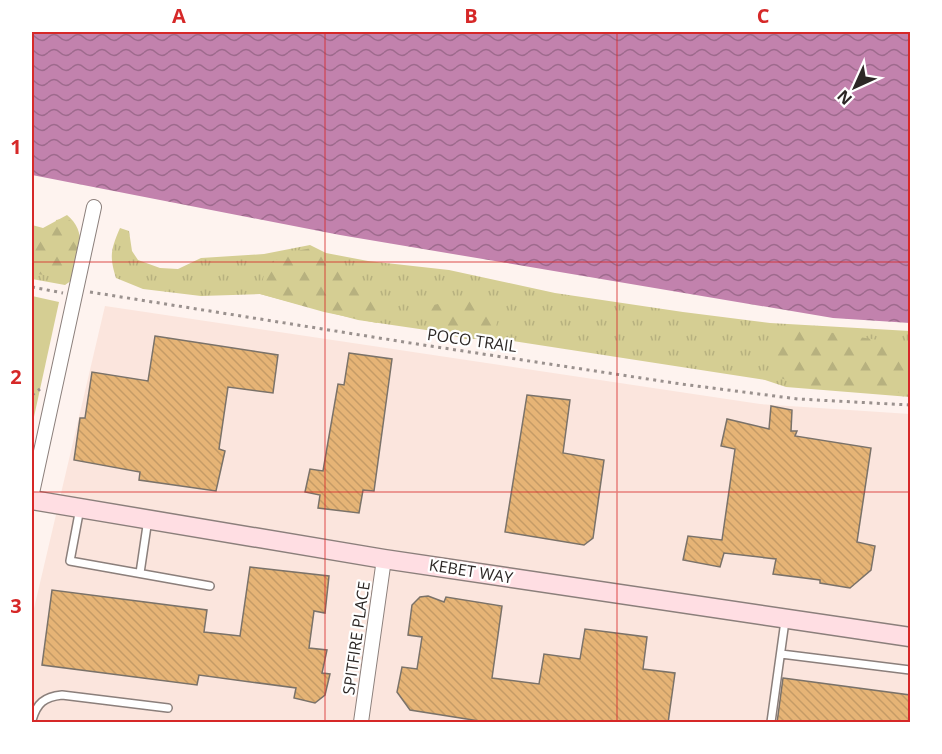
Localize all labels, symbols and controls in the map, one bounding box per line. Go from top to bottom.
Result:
text: A [172,2,186,29]
text: B [464,2,478,29]
text: C [757,2,770,29]
north arrow [825,57,885,117]
text: N [832,85,857,110]
text: 1 [10,133,22,160]
street label: POCO TRAIL [426,323,518,357]
text: 2 [10,363,22,390]
street label: KEBET WAY [427,554,515,588]
street label: SPITFIRE PLACE [337,580,375,696]
text: 3 [10,592,22,619]

